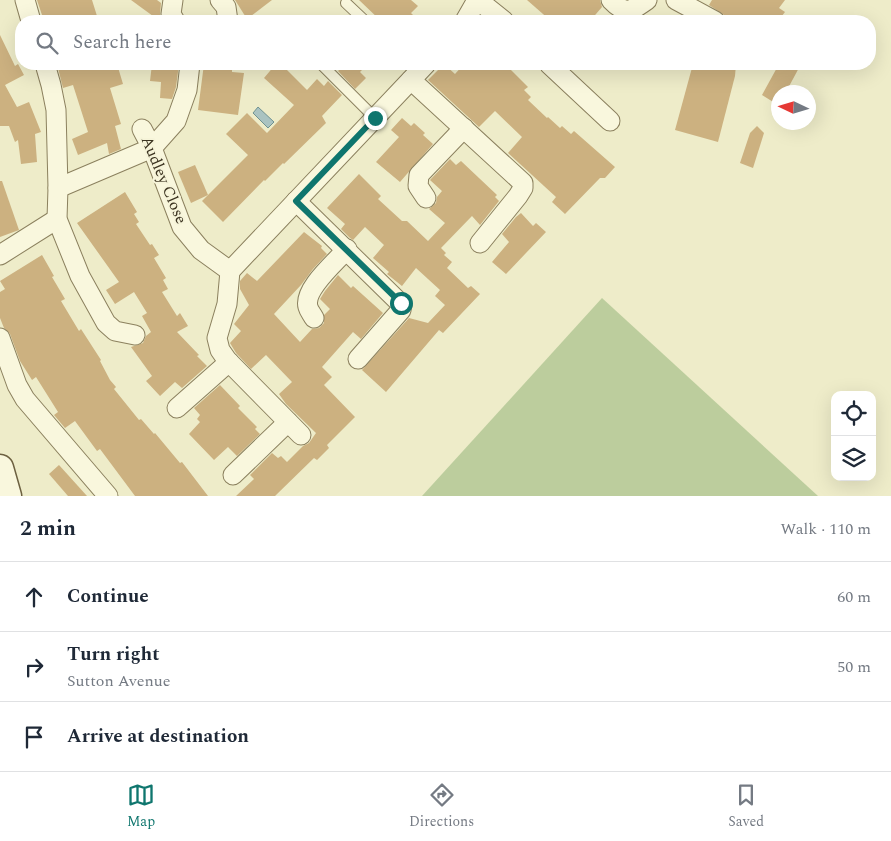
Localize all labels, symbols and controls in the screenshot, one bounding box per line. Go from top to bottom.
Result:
search box [15,15,876,70]
text: Search here [73,28,172,57]
icon: search [33,29,61,57]
north arrow [771,85,816,130]
route end [364,107,387,130]
street label: Audley Close [135,132,193,228]
route start [390,292,413,315]
map controls [831,391,876,481]
button: locate [831,391,876,436]
button: layers [831,436,876,481]
text: 2 min [20,513,76,545]
text: Walk · 110 m [780,517,871,541]
text: Continue [67,582,149,611]
icon: ahead [20,583,48,611]
text: 60 m [837,585,871,609]
text: Turn right [67,640,160,669]
icon: right [20,653,48,681]
text: 50 m [837,655,871,679]
text: Sutton Avenue [67,669,171,693]
text: Arrive at destination [67,722,249,751]
icon: arrive [20,723,48,751]
tab: Map [127,781,155,832]
tab: Directions [409,781,474,832]
tab: Saved [728,781,764,832]

